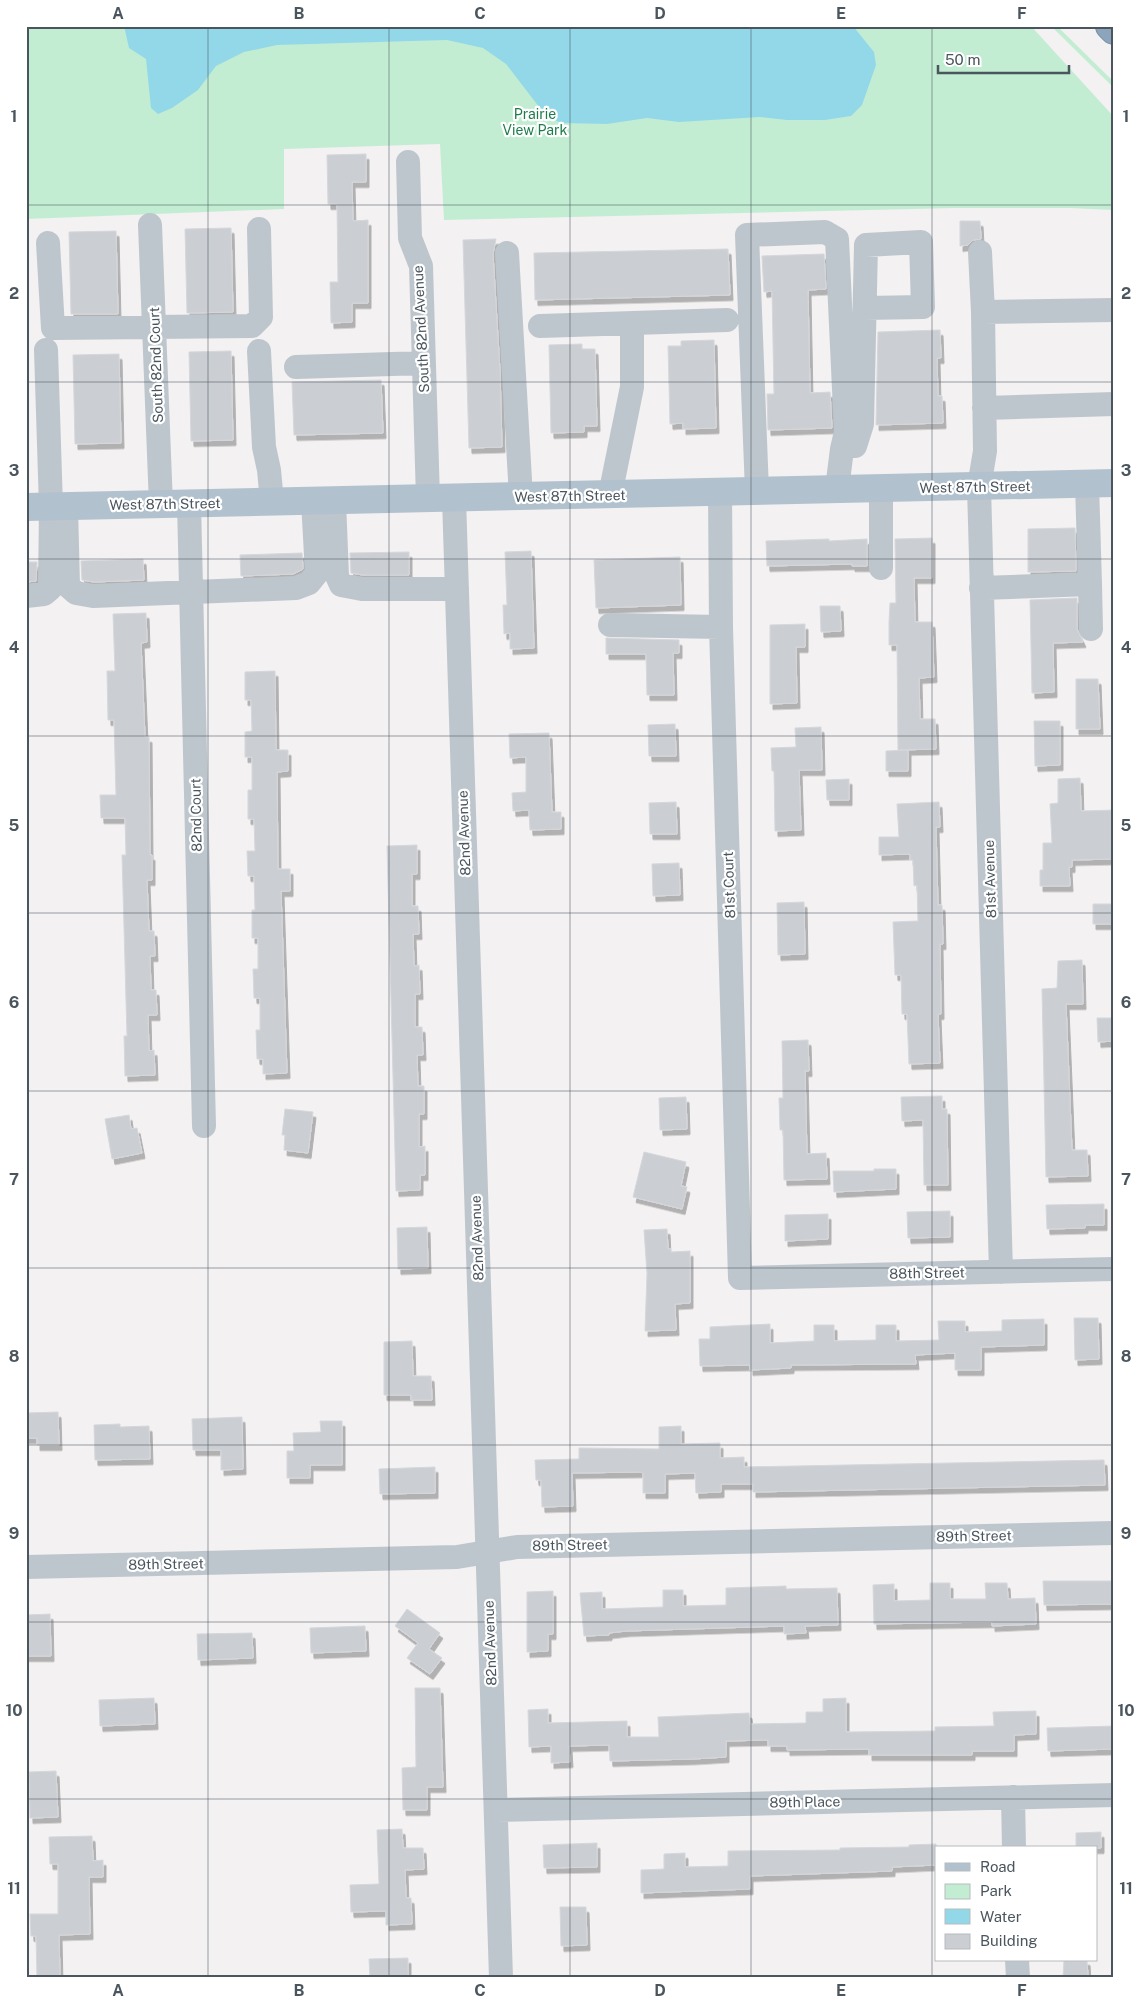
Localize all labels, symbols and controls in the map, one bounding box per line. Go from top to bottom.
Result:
text: A [112,4,124,23]
text: B [294,4,305,23]
text: C [474,4,486,23]
text: D [654,4,666,23]
text: E [836,4,846,23]
text: F [1017,4,1027,23]
scale bar [938,42,1069,74]
text: 50 m [945,51,980,68]
park label: Prairie View Park [503,106,568,138]
text: 1 [11,107,17,126]
text: 1 [1123,107,1129,126]
street label: South 82nd Avenue [410,265,432,393]
text: 2 [9,284,19,303]
text: 2 [1121,284,1131,303]
street label: South 82nd Court [146,307,166,423]
text: 3 [9,461,19,480]
text: 3 [1121,461,1131,480]
street label: West 87th Street [919,478,1031,496]
street label: West 87th Street [514,487,626,505]
street label: West 87th Street [109,495,221,513]
text: 4 [9,638,20,657]
text: 4 [1121,638,1132,657]
street label: 82nd Court [187,778,205,852]
street label: 82nd Avenue [455,790,473,876]
text: 5 [9,816,20,835]
text: 5 [1121,816,1132,835]
street label: 81st Avenue [981,839,999,919]
street label: 81st Court [720,851,738,919]
text: 6 [9,993,19,1012]
text: 6 [1121,993,1131,1012]
text: 7 [9,1170,19,1189]
text: 7 [1121,1170,1131,1189]
street label: 82nd Avenue [468,1195,486,1281]
street label: 88th Street [889,1264,965,1282]
text: 8 [9,1347,20,1366]
text: 8 [1121,1347,1132,1366]
text: 9 [9,1524,19,1543]
text: 9 [1121,1524,1131,1543]
street label: 89th Street [936,1527,1012,1545]
street label: 89th Street [532,1536,608,1554]
street label: 89th Street [128,1555,204,1573]
street label: 82nd Avenue [481,1600,499,1686]
text: 10 [5,1701,23,1720]
text: 10 [1117,1701,1135,1720]
street label: 89th Place [769,1793,841,1811]
legend [935,1846,1098,1962]
text: Road [980,1858,1016,1875]
text: 11 [7,1879,21,1898]
text: 11 [1119,1879,1133,1898]
text: Park [980,1882,1012,1899]
text: Water [980,1908,1022,1925]
text: Building [980,1932,1038,1949]
text: A [112,1981,124,2000]
text: B [294,1981,305,2000]
text: C [474,1981,486,2000]
text: D [654,1981,666,2000]
text: E [836,1981,846,2000]
text: F [1017,1981,1027,2000]

